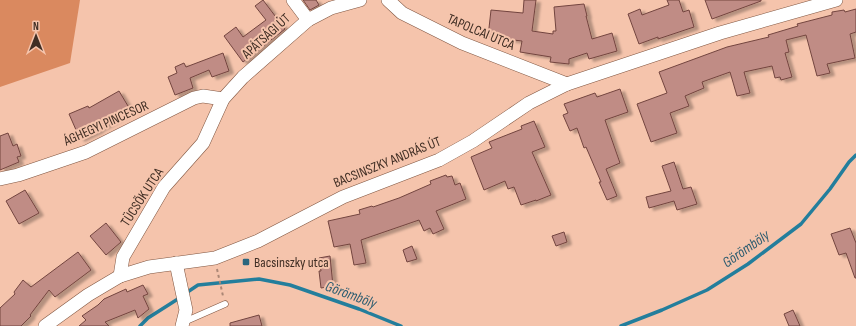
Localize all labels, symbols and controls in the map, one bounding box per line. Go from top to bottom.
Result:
street label: APÁTSÁGI ÚT [238,10,294,63]
street label: TAPOLCAI UTCA [445,10,518,54]
north arrow [16,16,56,56]
text: N [33,20,39,33]
street label: ÁGHEGYI PINCESOR [60,96,152,150]
street label: BACSINSZKY ANDRÁS ÚT [331,133,443,191]
street label: TÜCSÖK UTCA [117,164,168,229]
water label: Görömböly [719,225,774,272]
place label: Bacsinszky utca [254,254,329,271]
marker: Bacsinszky utca [241,257,251,267]
water label: Görömböly [323,277,381,314]

